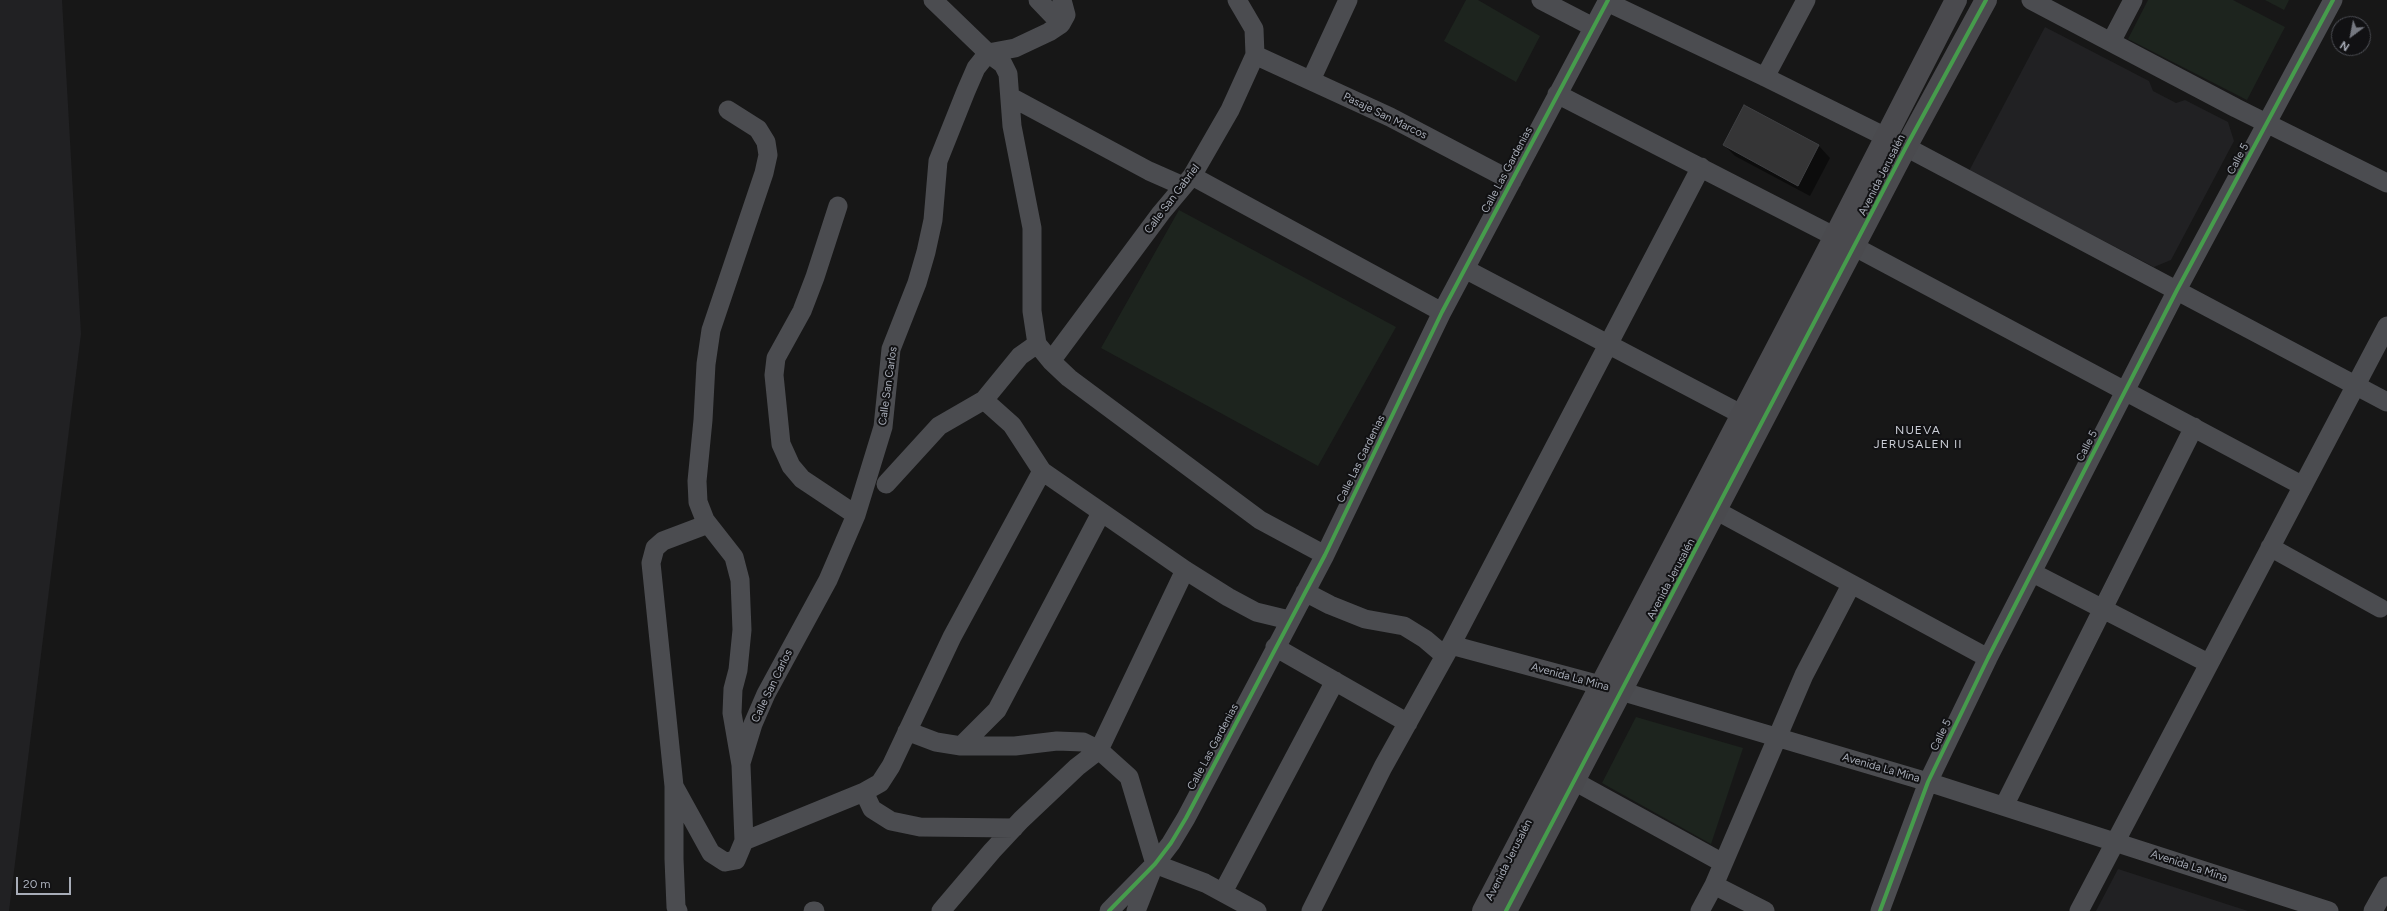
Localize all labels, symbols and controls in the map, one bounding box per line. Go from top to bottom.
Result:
north arrow [2331,16,2371,56]
text: N [2338,38,2352,54]
street label: Pasaje San Marcos [1341,90,1429,142]
street label: Calle Las Gardenias [1479,125,1535,215]
street label: Avenida Jerusalén [1856,132,1908,218]
street label: Calle 5 [2224,141,2252,177]
street label: Calle San Gabriel [1142,162,1202,236]
street label: Calle San Carlos [876,346,900,426]
street label: Calle Las Gardenias [1334,413,1388,505]
district label: NUEVA JERUSALEN II [1874,423,1962,451]
street label: Calle 5 [2074,428,2100,464]
street label: Avenida Jerusalén [1644,537,1698,621]
street label: Calle San Carlos [749,647,795,725]
street label: Avenida La Mina [1530,660,1610,694]
street label: Calle Las Gardenias [1185,702,1241,792]
street label: Calle 5 [1928,717,1954,753]
street label: Avenida La Mina [1841,751,1921,785]
street label: Avenida Jerusalén [1483,817,1535,903]
street label: Avenida La Mina [2149,847,2229,885]
scale bar [18,869,73,895]
text: 20 m [23,877,51,891]

